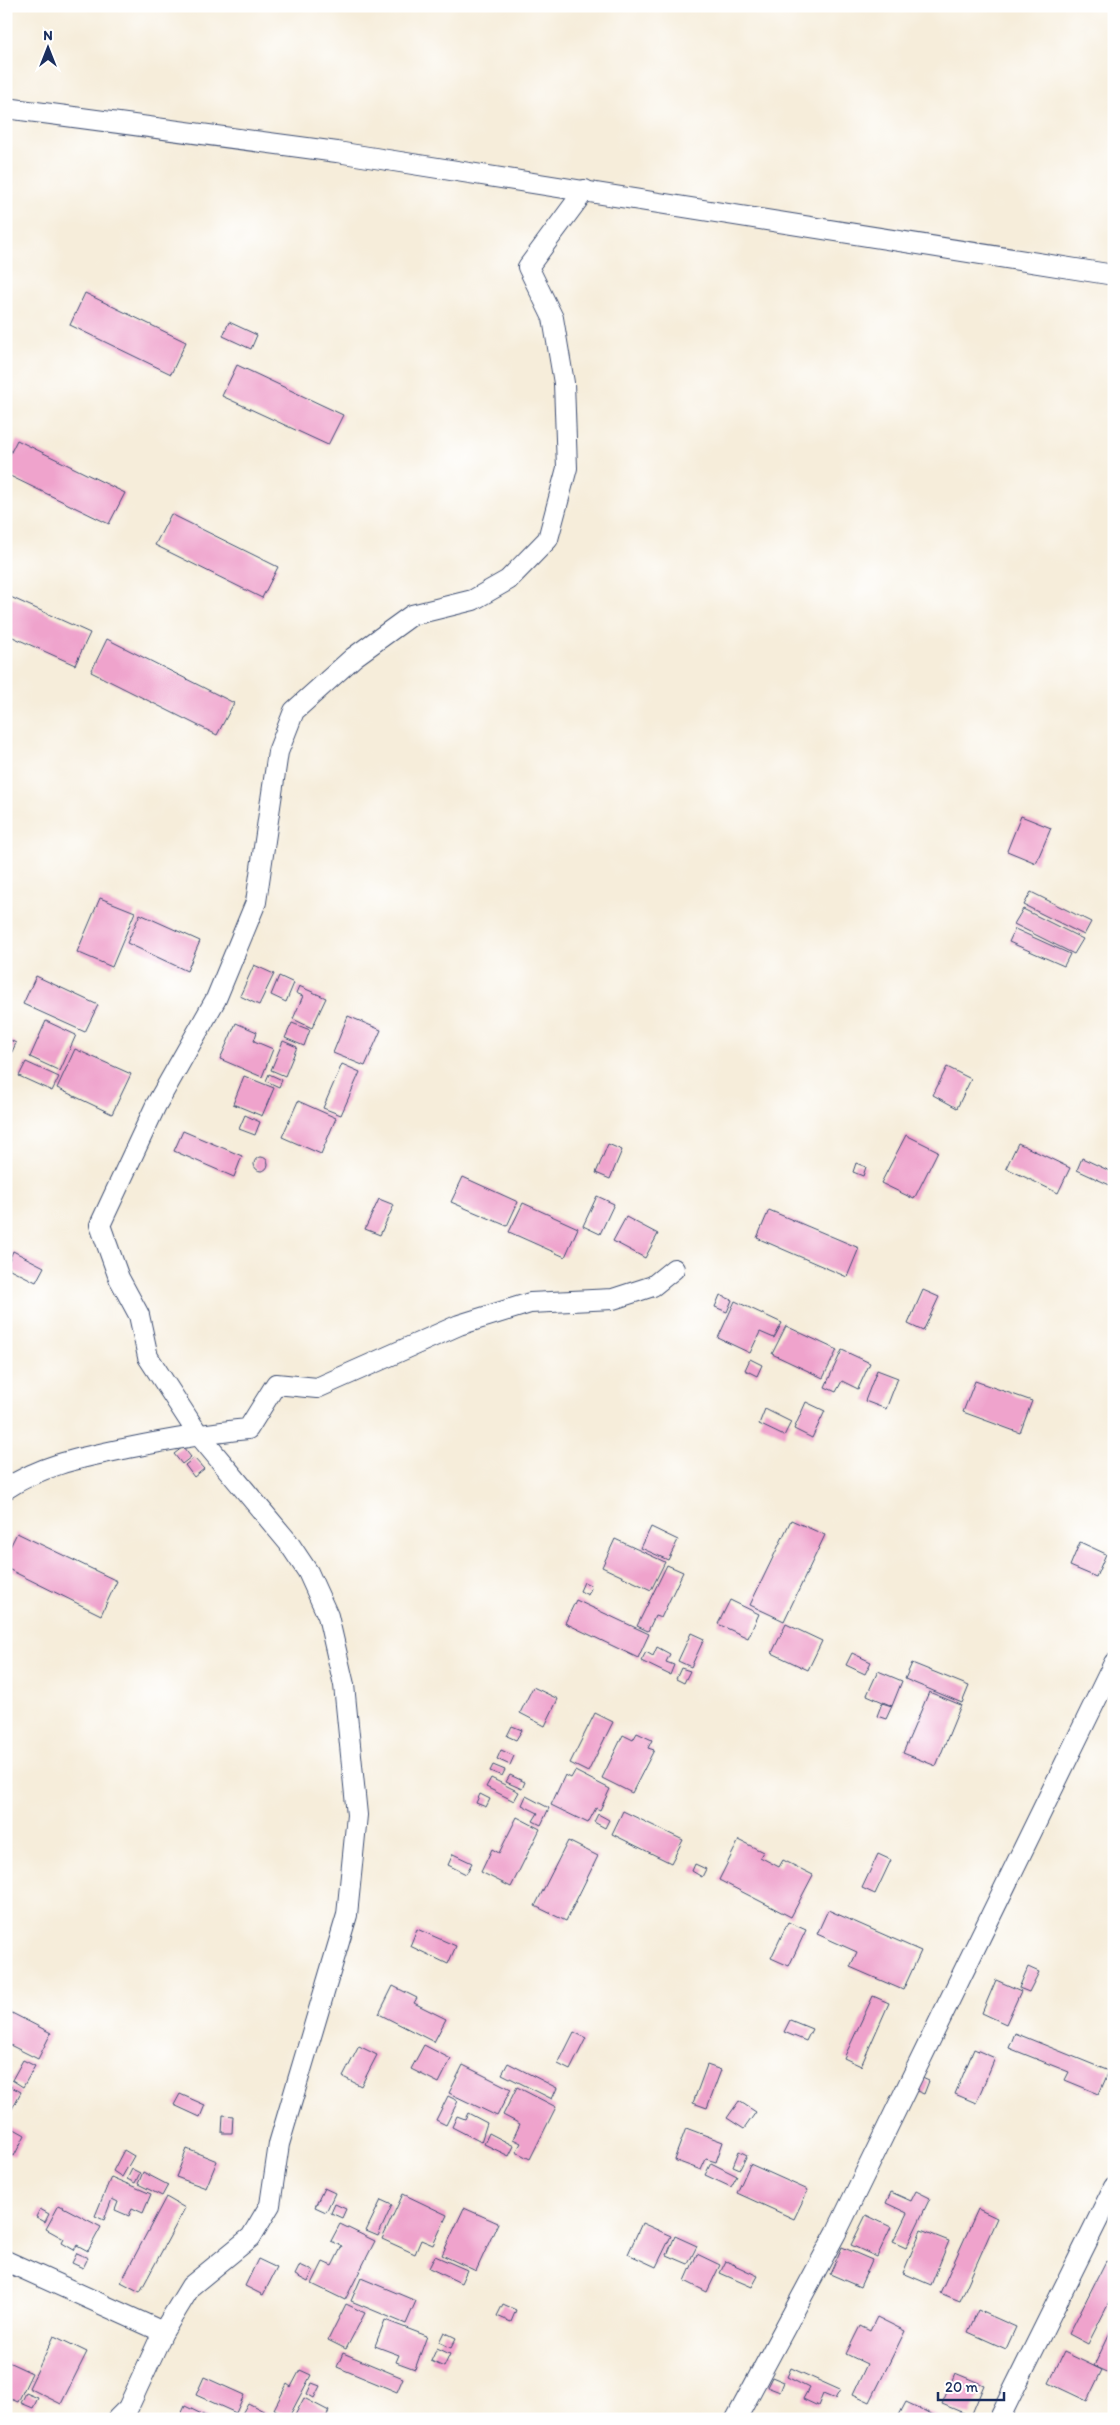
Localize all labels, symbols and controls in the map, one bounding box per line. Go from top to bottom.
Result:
north arrow [22,22,72,72]
text: N [43,27,53,44]
scale bar [938,2370,1004,2402]
text: 20 m [945,2378,979,2396]

